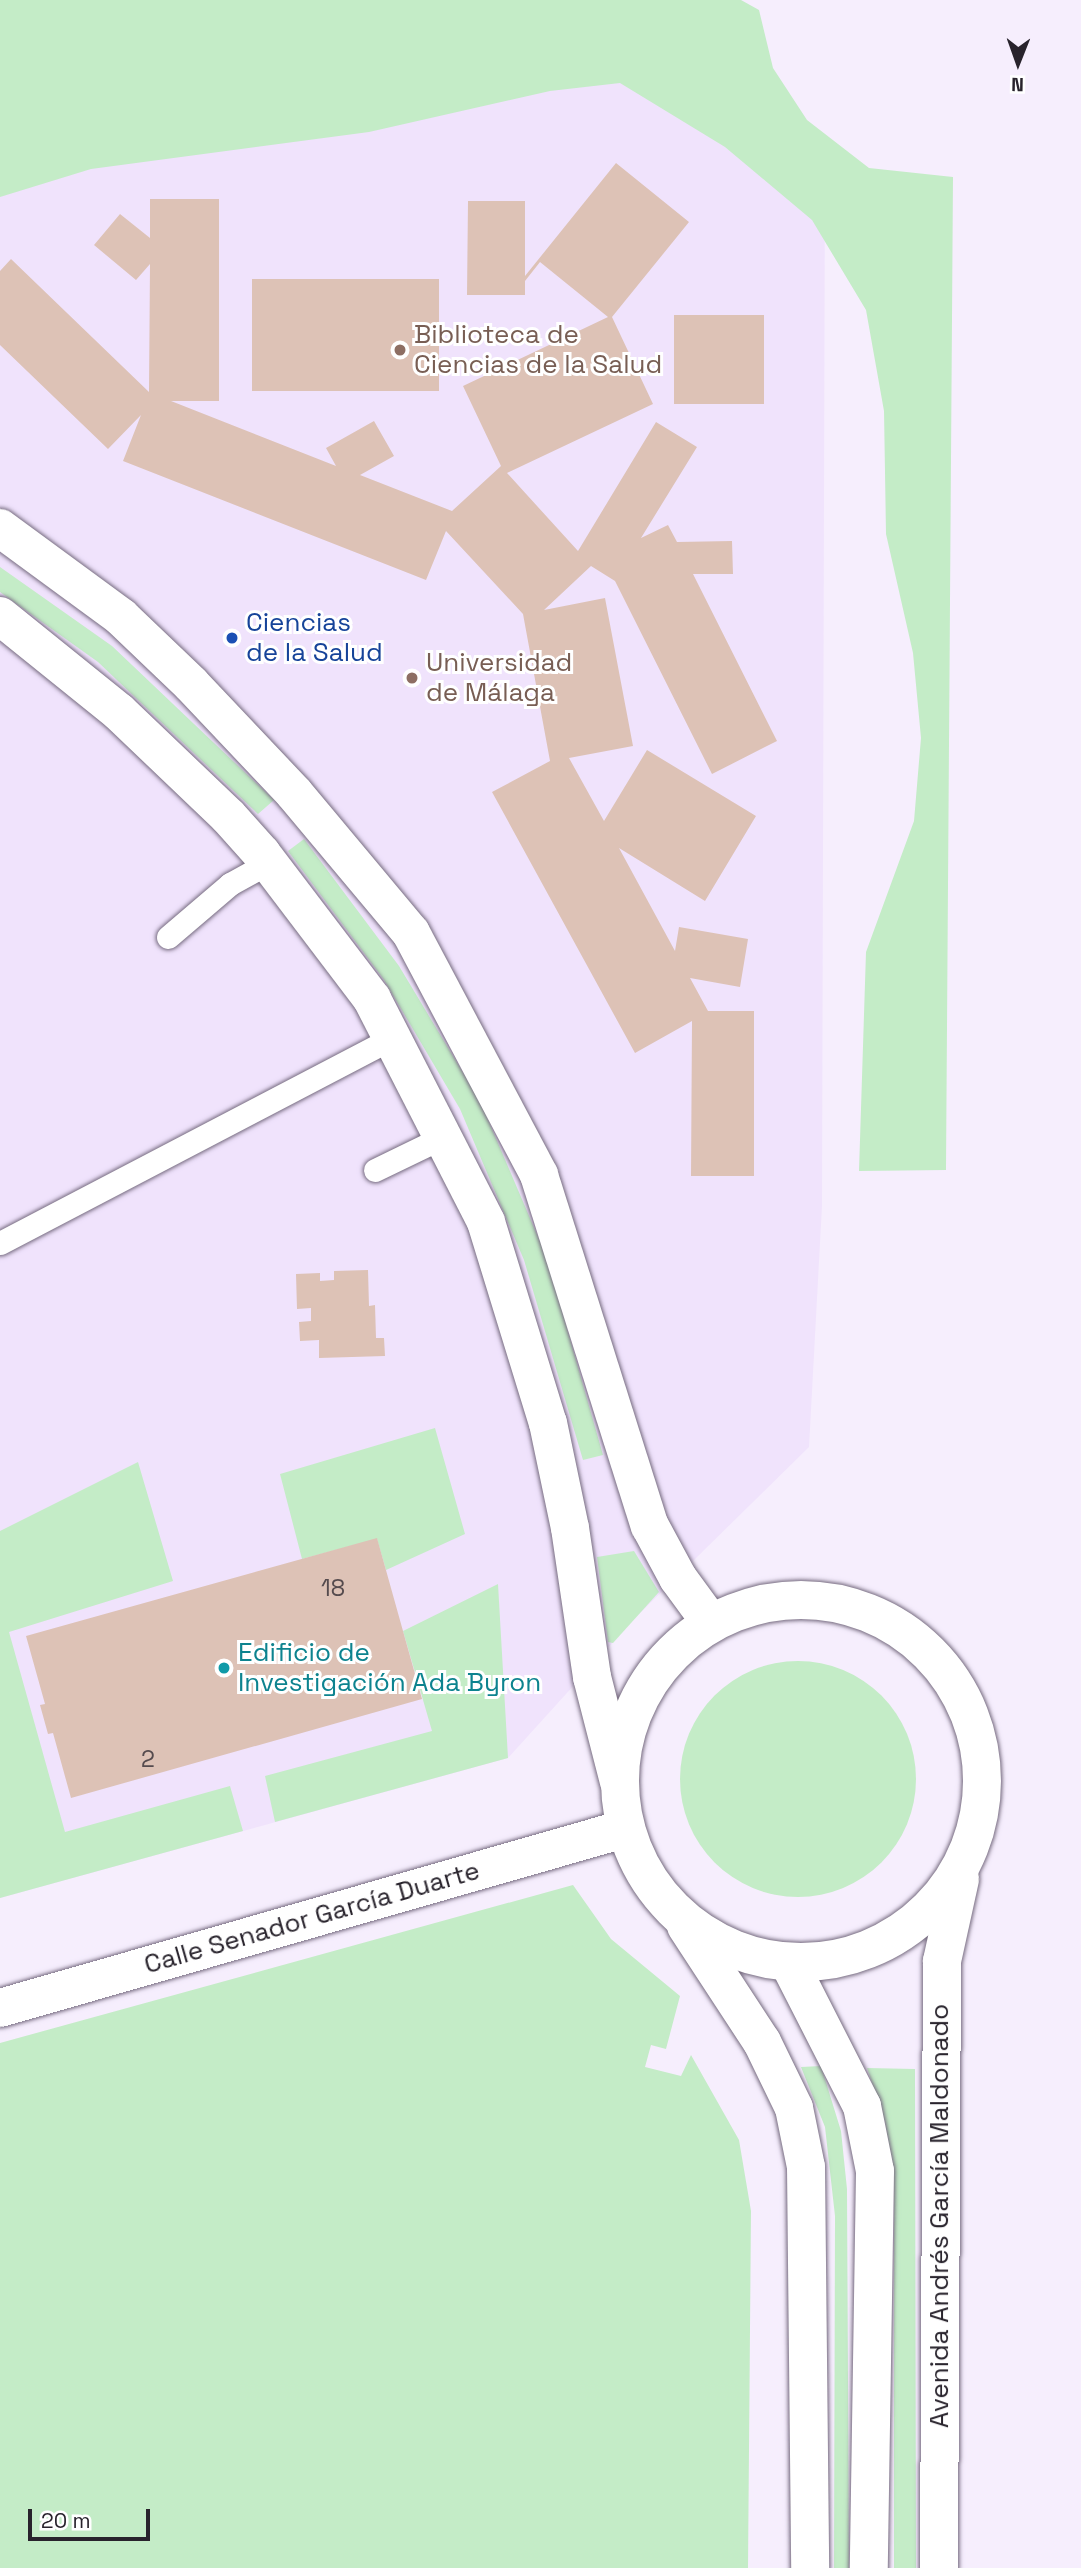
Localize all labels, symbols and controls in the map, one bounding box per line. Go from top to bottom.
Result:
north arrow [983,28,1053,98]
text: N [1011,72,1024,97]
place label: Biblioteca de Ciencias de la Salud [414,319,662,380]
marker: Biblioteca de Ciencias de la Salud [392,342,408,358]
place label: Ciencias de la Salud [246,607,383,668]
marker: Ciencias de la Salud [224,630,240,646]
place label: Universidad de Málaga [426,647,572,708]
marker: Universidad de Málaga [404,670,420,686]
house number: 18 [321,1574,345,1602]
place label: Edificio de Investigación Ada Byron [238,1637,542,1698]
marker: Edificio de Investigación Ada Byron [216,1660,232,1676]
house number: 2 [141,1745,155,1773]
street label: Calle Senador García Duarte [141,1855,483,1981]
street label: Avenida Andrés García Maldonado [924,2004,956,2428]
scale bar [32,2494,154,2538]
text: 20 m [41,2507,91,2534]

